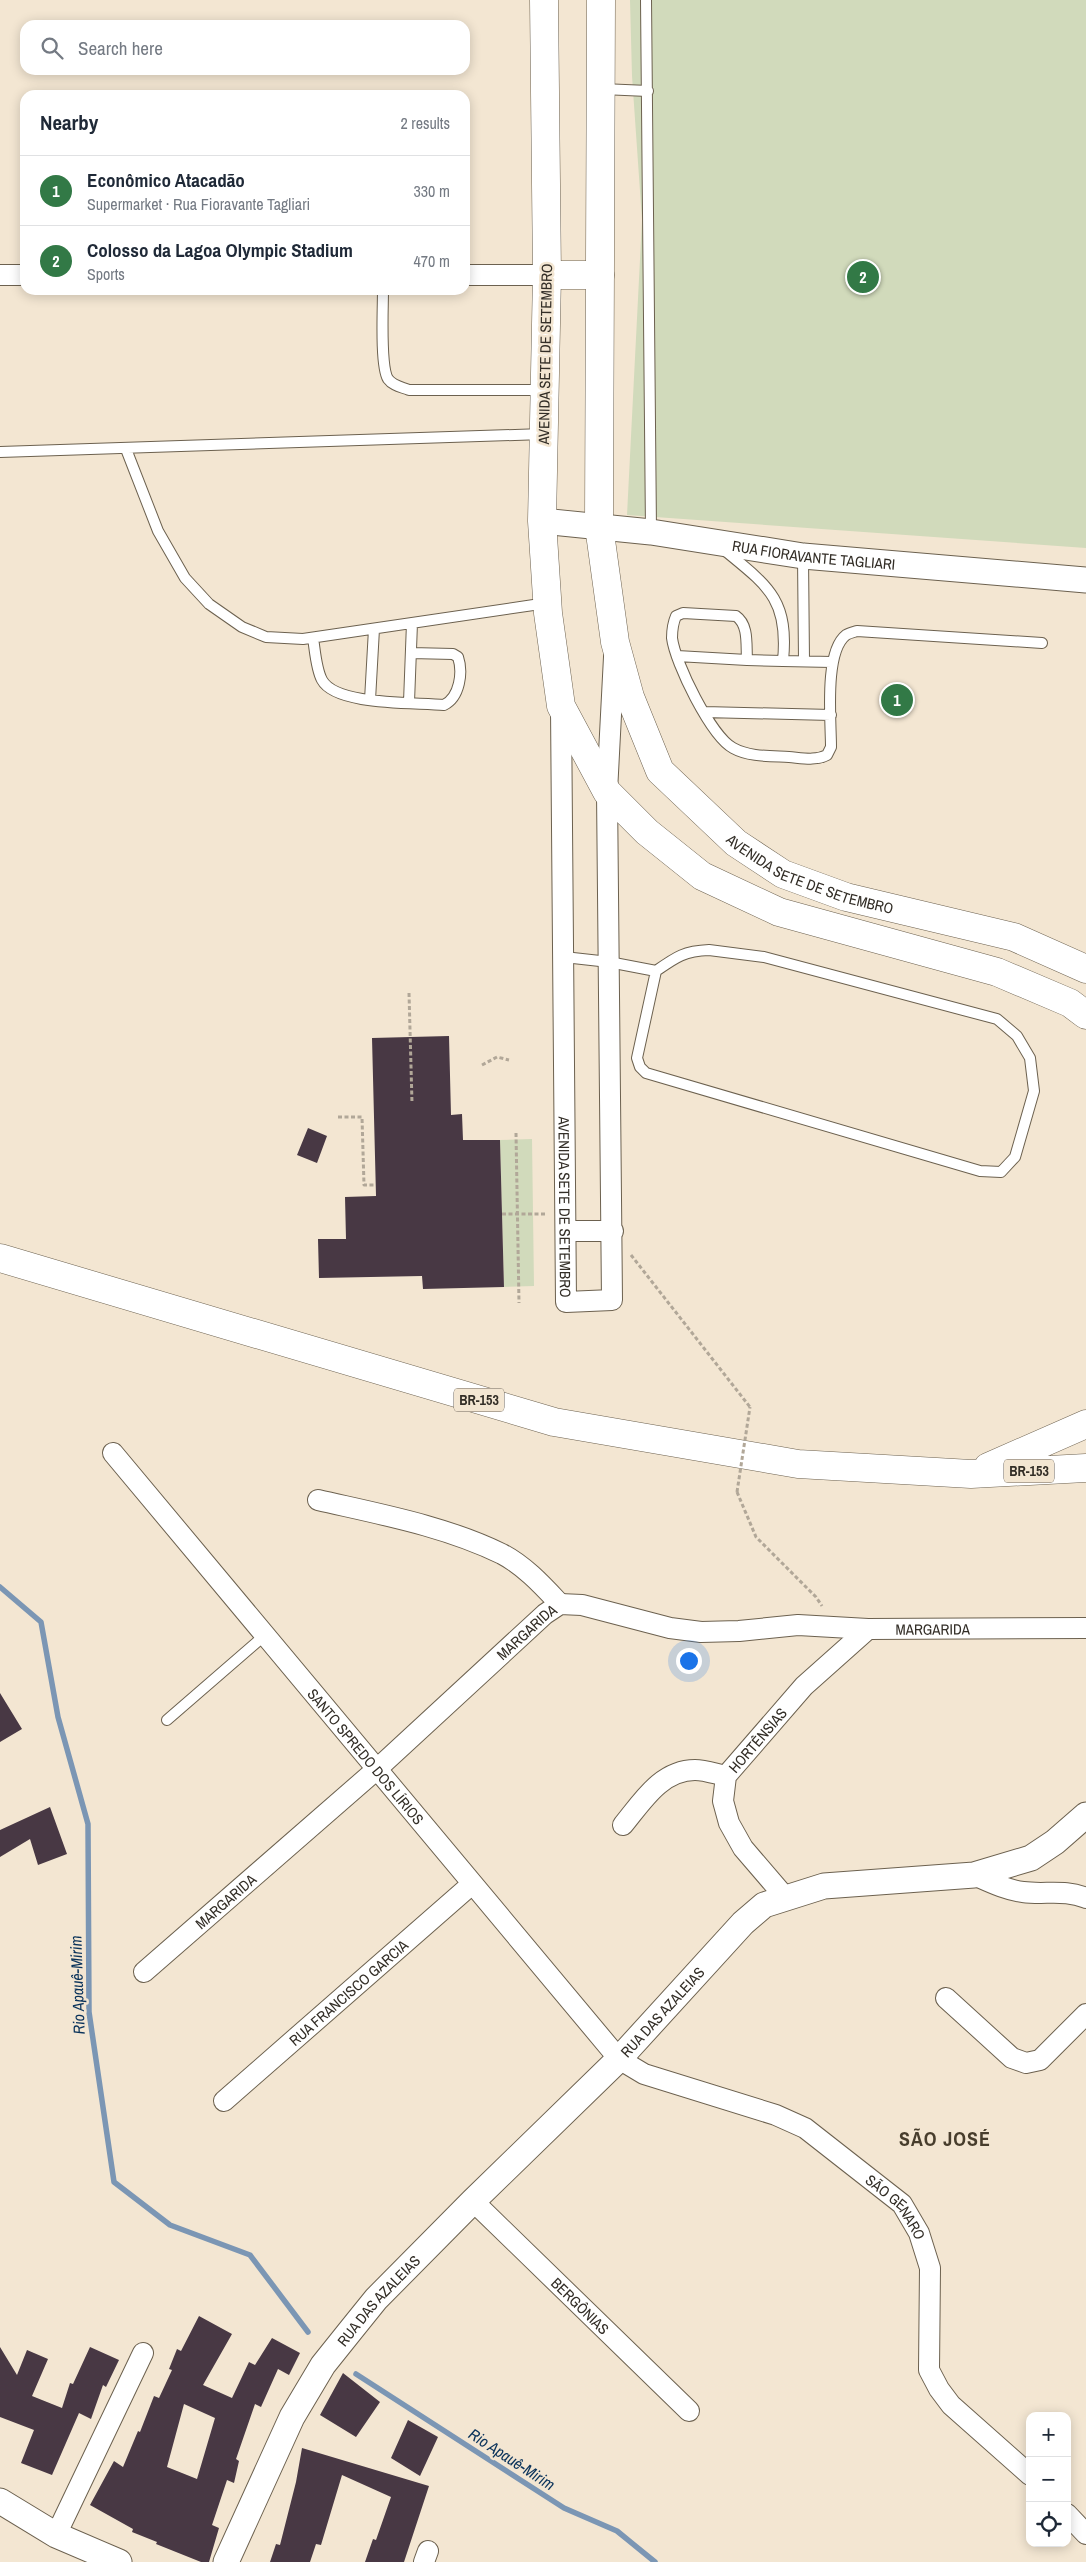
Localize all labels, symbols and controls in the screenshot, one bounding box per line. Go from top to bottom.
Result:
search box [20,20,470,75]
icon: search [38,34,66,62]
text: Search here [78,35,163,61]
text: Nearby [40,108,98,137]
text: 2 results [400,112,450,134]
text: Econômico Atacadão [87,167,245,193]
text: 1 [52,180,60,202]
text: 330 m [414,180,450,202]
text: Supermarket · Rua Fioravante Tagliari [87,193,310,215]
text: Colosso da Lagoa Olympic Stadium [87,237,353,263]
text: 2 [52,250,60,272]
text: 470 m [414,250,450,272]
pin: 2 [847,258,879,296]
text: Sports [87,263,125,285]
street label: AVENIDA SETE DE SETEMBRO [533,263,557,446]
street label: RUA FIORAVANTE TAGLIARI [731,534,896,574]
pin: 1 [881,681,913,719]
street label: AVENIDA SETE DE SETEMBRO [721,828,896,918]
street label: AVENIDA SETE DE SETEMBRO [554,1115,576,1298]
road number: BR-153 [454,1388,504,1412]
road number: BR-153 [1004,1460,1054,1482]
street label: MARGARIDA [492,1598,561,1664]
street label: MARGARIDA [895,1618,971,1639]
your location [676,1648,702,1674]
street label: SANTO SPREDO DOS LÍRIOS [303,1684,429,1829]
street label: HORTÊNSIAS [723,1703,791,1777]
street label: MARGARIDA [190,1868,261,1933]
street label: RUA FRANCISCO GARCIA [284,1934,413,2050]
water label: Rio Apauê-Mirim [64,1935,90,2035]
street label: RUA DAS AZALEIAS [615,1962,709,2062]
district label: SÃO JOSÉ [899,2125,991,2152]
street label: SÃO GENARO [861,2169,931,2242]
street label: RUA DAS AZALEIAS [332,2250,425,2350]
street label: BERGÔNIAS [547,2273,614,2339]
map controls [1026,2412,1071,2547]
button: + [1026,2412,1071,2457]
water label: Rio Apauê-Mirim [464,2423,560,2495]
button: − [1026,2457,1071,2502]
button: locate [1026,2502,1071,2547]

